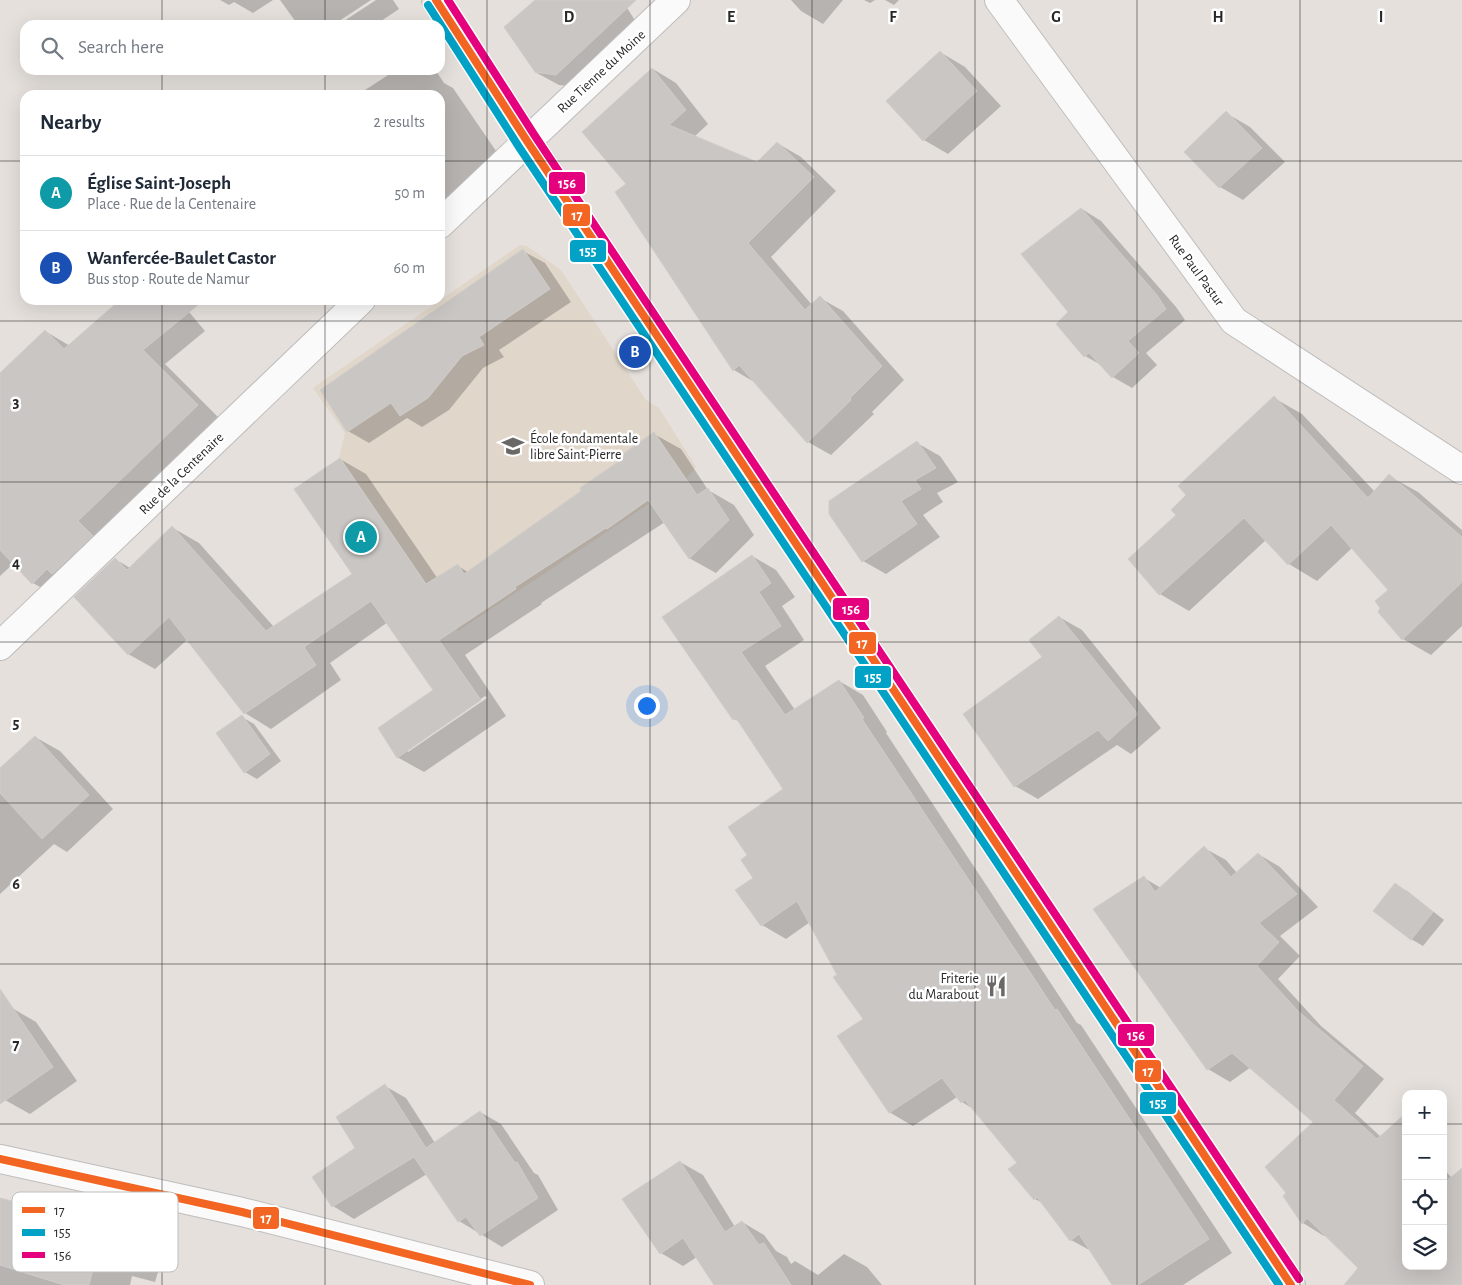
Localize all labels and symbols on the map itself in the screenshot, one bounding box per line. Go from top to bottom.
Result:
text: D [564,9,575,25]
text: E [727,9,735,25]
text: F [889,9,897,25]
text: G [1051,9,1061,25]
text: H [1212,9,1224,25]
text: I [1379,9,1383,25]
street label: Rue Tienne du Moine [555,28,648,116]
line badge: 156 [548,171,586,195]
text: 156 [558,177,576,191]
line badge: 17 [562,203,591,227]
text: 17 [571,209,583,223]
street label: Rue Paul Pastur [1166,232,1227,309]
line badge: 155 [569,239,607,263]
text: 155 [579,245,597,259]
pin: B [619,333,651,371]
text: 3 [13,394,20,410]
place label: École fondamentale libre Saint-Pierre [530,429,638,462]
street label: Rue de la Centenaire [137,430,227,517]
school or university icon: École fondamentale libre Saint-Pierre [500,433,526,459]
pin: A [345,518,377,556]
text: 4 [12,555,20,571]
line badge: 156 [832,597,870,621]
text: 156 [842,603,860,617]
line badge: 17 [848,631,877,655]
text: 17 [856,637,868,651]
line badge: 155 [854,665,892,689]
text: 155 [864,671,882,685]
your location [634,693,660,719]
text: 5 [13,715,20,731]
text: 6 [12,876,20,892]
place label: Friterie du Marabout [909,972,980,1002]
restaurant icon: Friterie du Marabout [983,973,1009,999]
line badge: 156 [1117,1023,1155,1047]
text: 156 [1127,1029,1145,1043]
text: 7 [13,1037,20,1053]
line badge: 17 [1134,1059,1162,1083]
text: 17 [1142,1065,1154,1079]
line badge: 155 [1139,1091,1177,1115]
text: 155 [1149,1097,1167,1111]
legend [12,1192,178,1272]
text: 17 [54,1204,65,1218]
line badge: 17 [252,1206,280,1230]
text: 17 [260,1212,272,1226]
text: 155 [54,1226,71,1240]
text: 156 [54,1249,71,1263]

